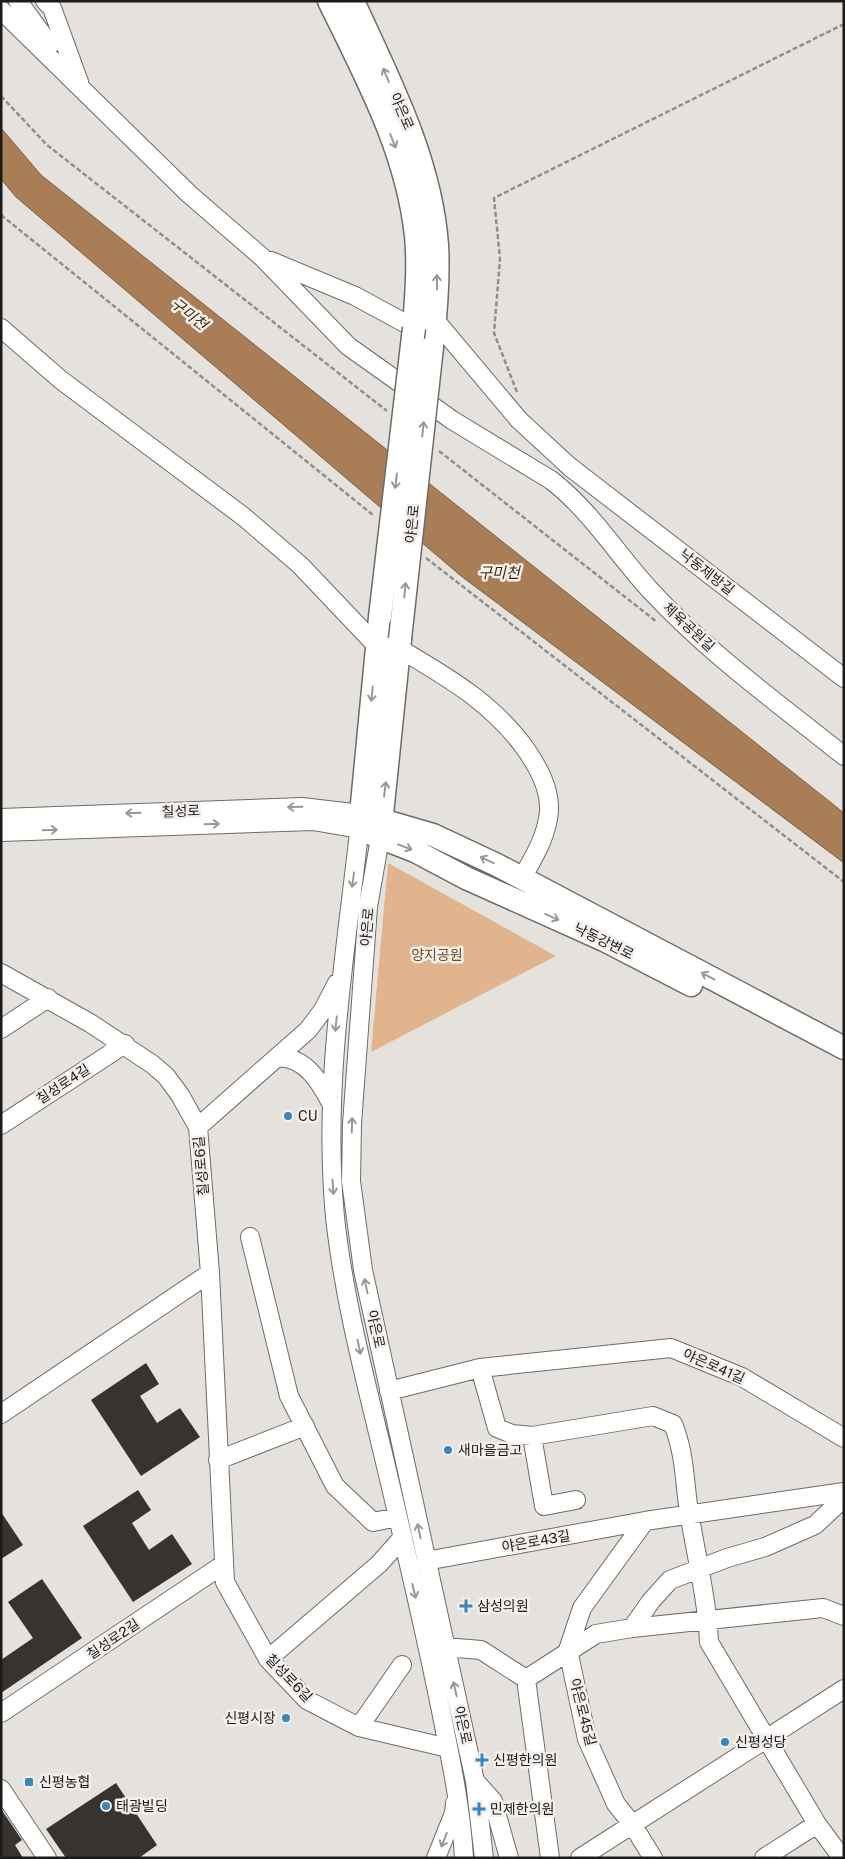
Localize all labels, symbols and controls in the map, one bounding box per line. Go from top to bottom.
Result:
one-way arrow [381,68,391,83]
street label: 야은로 [387,90,417,132]
one-way arrow [390,133,399,148]
one-way arrow [433,274,442,290]
water label: 구미천 [168,294,213,334]
one-way arrow [418,421,428,437]
one-way arrow [391,472,401,488]
street label: 야은로 [402,504,422,544]
street label: 낙동제방길 [677,546,737,598]
water label: 구미천 [478,564,522,581]
one-way arrow [400,582,410,598]
street label: 체육공원길 [660,599,718,655]
one-way arrow [367,686,377,702]
one-way arrow [380,781,390,797]
street label: 칠성로 [161,802,201,820]
one-way arrow [288,803,304,812]
one-way arrow [125,808,142,818]
one-way arrow [204,820,220,829]
one-way arrow [42,825,58,835]
one-way arrow [397,843,412,852]
one-way arrow [480,855,495,864]
one-way arrow [347,871,357,887]
street label: 야은로 [357,907,377,947]
one-way arrow [544,912,559,922]
street label: 낙동강변로 [572,920,637,962]
park label: 양지공원 [411,947,463,963]
one-way arrow [701,971,716,980]
one-way arrow [332,1016,341,1032]
street label: 칠성로4길 [33,1061,93,1107]
place label: CU [298,1108,317,1124]
marker: CU [282,1110,294,1122]
one-way arrow [347,1117,356,1133]
street label: 칠성로6길 [190,1135,212,1197]
one-way arrow [329,1179,338,1195]
one-way arrow [361,1279,370,1295]
street label: 야은로 [364,1308,388,1350]
one-way arrow [355,1339,364,1355]
street label: 야은로41길 [681,1345,747,1387]
place label: 새마을금고 [458,1442,523,1458]
marker: 새마을금고 [442,1444,454,1456]
one-way arrow [414,1523,423,1539]
street label: 야은로43길 [501,1527,571,1555]
one-way arrow [410,1583,419,1599]
place label: 삼성의원 [477,1598,529,1614]
marker: 삼성의원 [459,1599,473,1613]
street label: 칠성로2길 [84,1616,142,1662]
street label: 칠성로6길 [262,1651,316,1705]
street label: 야은로45길 [567,1677,599,1747]
one-way arrow [450,1682,459,1698]
street label: 야은로 [451,1704,475,1746]
place label: 신평시장 [224,1710,276,1726]
marker: 신평시장 [280,1712,292,1724]
place label: 신평성당 [735,1734,787,1750]
marker: 신평성당 [719,1736,731,1748]
place label: 신평한의원 [493,1752,557,1768]
marker: 신평한의원 [475,1753,489,1767]
place label: 신평농협 [39,1774,91,1790]
marker: 신평농협 [23,1776,35,1788]
place label: 태광빌딩 [116,1798,168,1814]
marker: 태광빌딩 [100,1800,112,1812]
place label: 민제한의원 [490,1801,554,1817]
marker: 민제한의원 [472,1802,486,1816]
one-way arrow [438,1832,448,1847]

